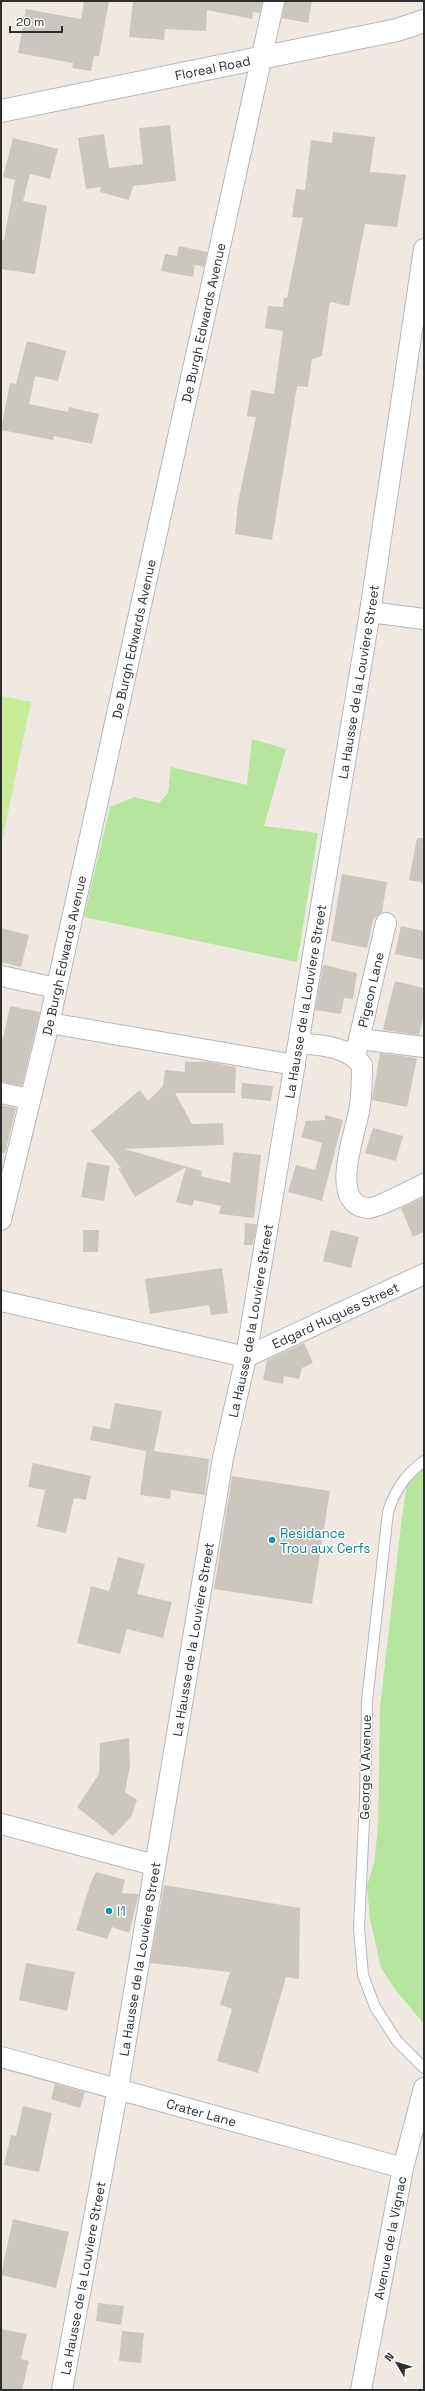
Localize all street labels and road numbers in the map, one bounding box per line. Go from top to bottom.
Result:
street label: Floreal Road [173,52,252,84]
street label: De Burgh Edwards Avenue [178,241,230,404]
street label: De Burgh Edwards Avenue [108,558,160,721]
street label: La Hausse de la Louviere Street [334,584,383,780]
street label: De Burgh Edwards Avenue [38,874,90,1037]
street label: La Hausse de la Louviere Street [281,903,330,1100]
street label: Pigeon Lane [354,951,388,1029]
street label: La Hausse de la Louviere Street [225,1223,277,1419]
street label: Edgard Hugues Street [269,1279,402,1353]
street label: La Hausse de la Louviere Street [169,1541,218,1738]
street label: George V Avenue [356,1714,375,1820]
street label: La Hausse de la Louviere Street [115,1861,165,2057]
street label: Crater Lane [164,2095,238,2131]
street label: Avenue de la Vignac [370,2174,410,2301]
street label: La Hausse de la Louviere Street [57,2180,110,2376]

